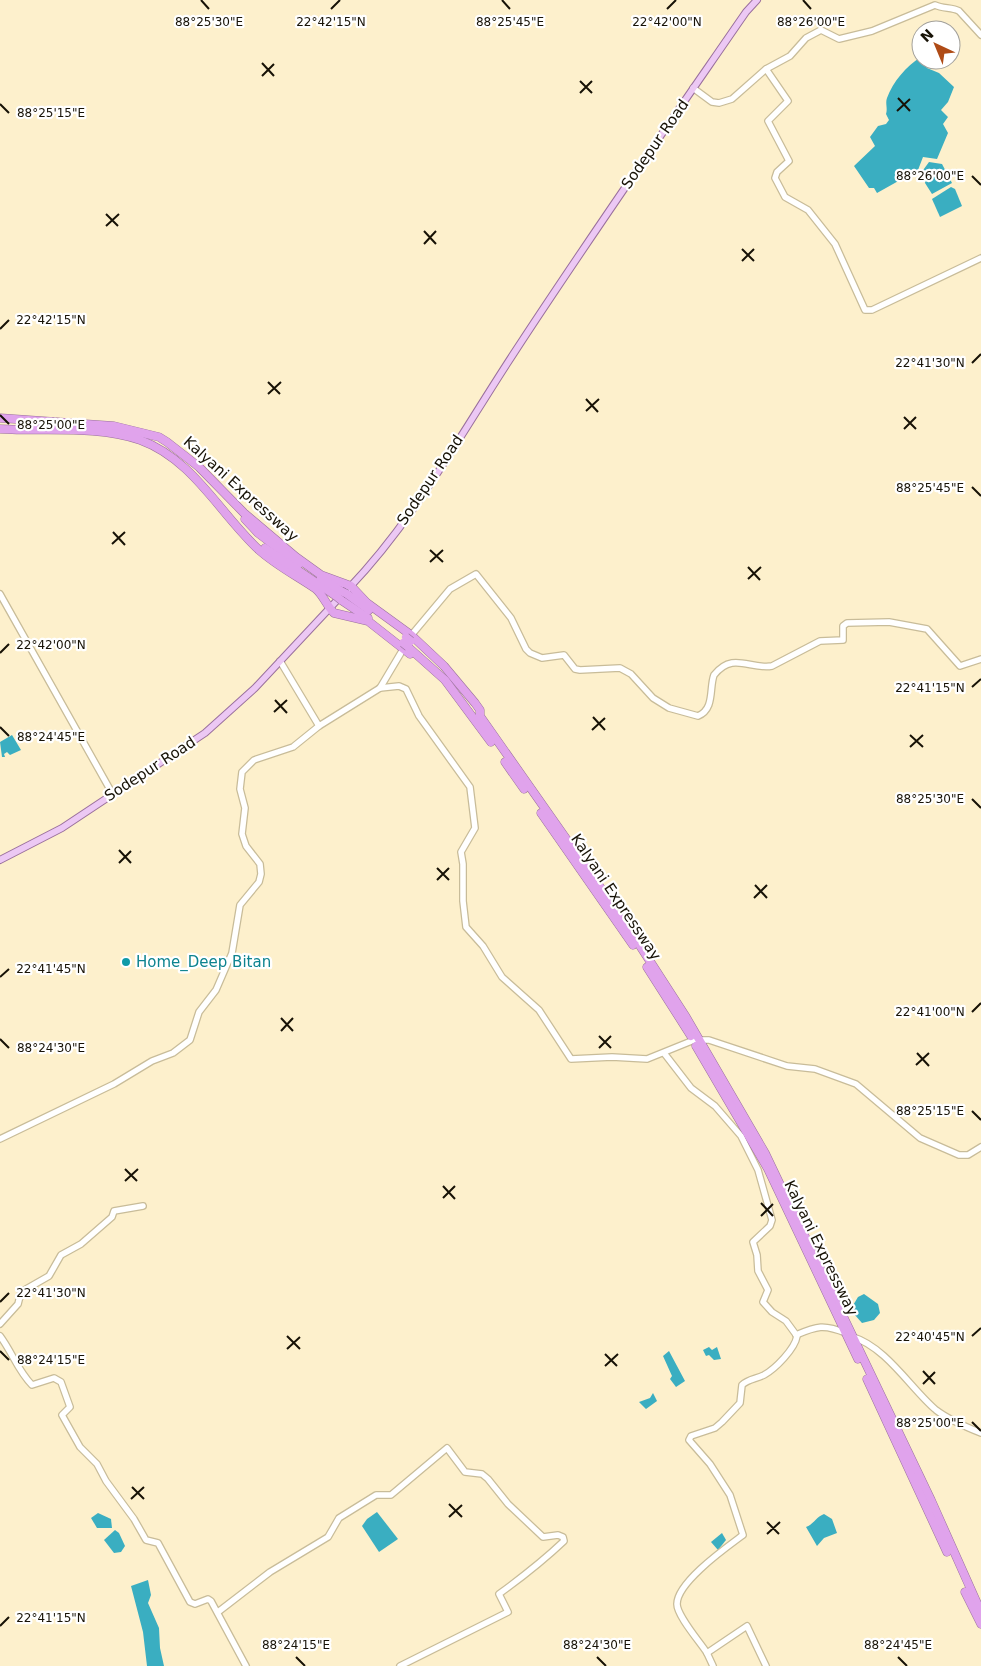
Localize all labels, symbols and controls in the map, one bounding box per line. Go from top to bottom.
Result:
text: 88°25'30"E [175,15,243,29]
text: 22°42'15"N [296,15,366,29]
text: 88°25'45"E [476,15,544,29]
text: 22°42'00"N [632,15,702,29]
text: 88°26'00"E [777,15,845,29]
north arrow [911,20,961,70]
text: N [917,26,937,45]
street label: Sodepur Road [617,96,693,192]
text: 88°25'15"E [17,106,85,120]
text: 88°26'00"E [896,169,964,183]
text: 22°42'15"N [16,313,86,327]
text: 22°41'30"N [895,356,965,370]
text: 88°25'00"E [17,418,85,432]
street label: Sodepur Road [393,431,467,529]
street label: Kalyani Expressway [180,433,302,545]
text: 88°25'45"E [896,481,964,495]
text: 22°42'00"N [16,638,86,652]
text: 22°41'15"N [895,681,965,695]
text: 88°24'45"E [17,730,85,744]
street label: Sodepur Road [101,733,199,805]
text: 88°25'30"E [896,792,964,806]
street label: Kalyani Expressway [567,830,665,964]
place label: Home_Deep Bitan [136,953,271,972]
marker: Home_Deep Bitan [120,956,132,968]
text: 22°41'45"N [16,962,86,976]
text: 22°41'00"N [895,1005,965,1019]
text: 88°24'30"E [17,1041,85,1055]
text: 88°25'15"E [896,1104,964,1118]
street label: Kalyani Expressway [780,1177,862,1319]
text: 22°41'30"N [16,1286,86,1300]
text: 22°40'45"N [895,1330,965,1344]
text: 88°24'15"E [17,1353,85,1367]
text: 88°25'00"E [896,1416,964,1430]
text: 22°41'15"N [16,1611,86,1625]
text: 88°24'15"E [262,1638,330,1652]
text: 88°24'30"E [563,1638,631,1652]
text: 88°24'45"E [864,1638,932,1652]

